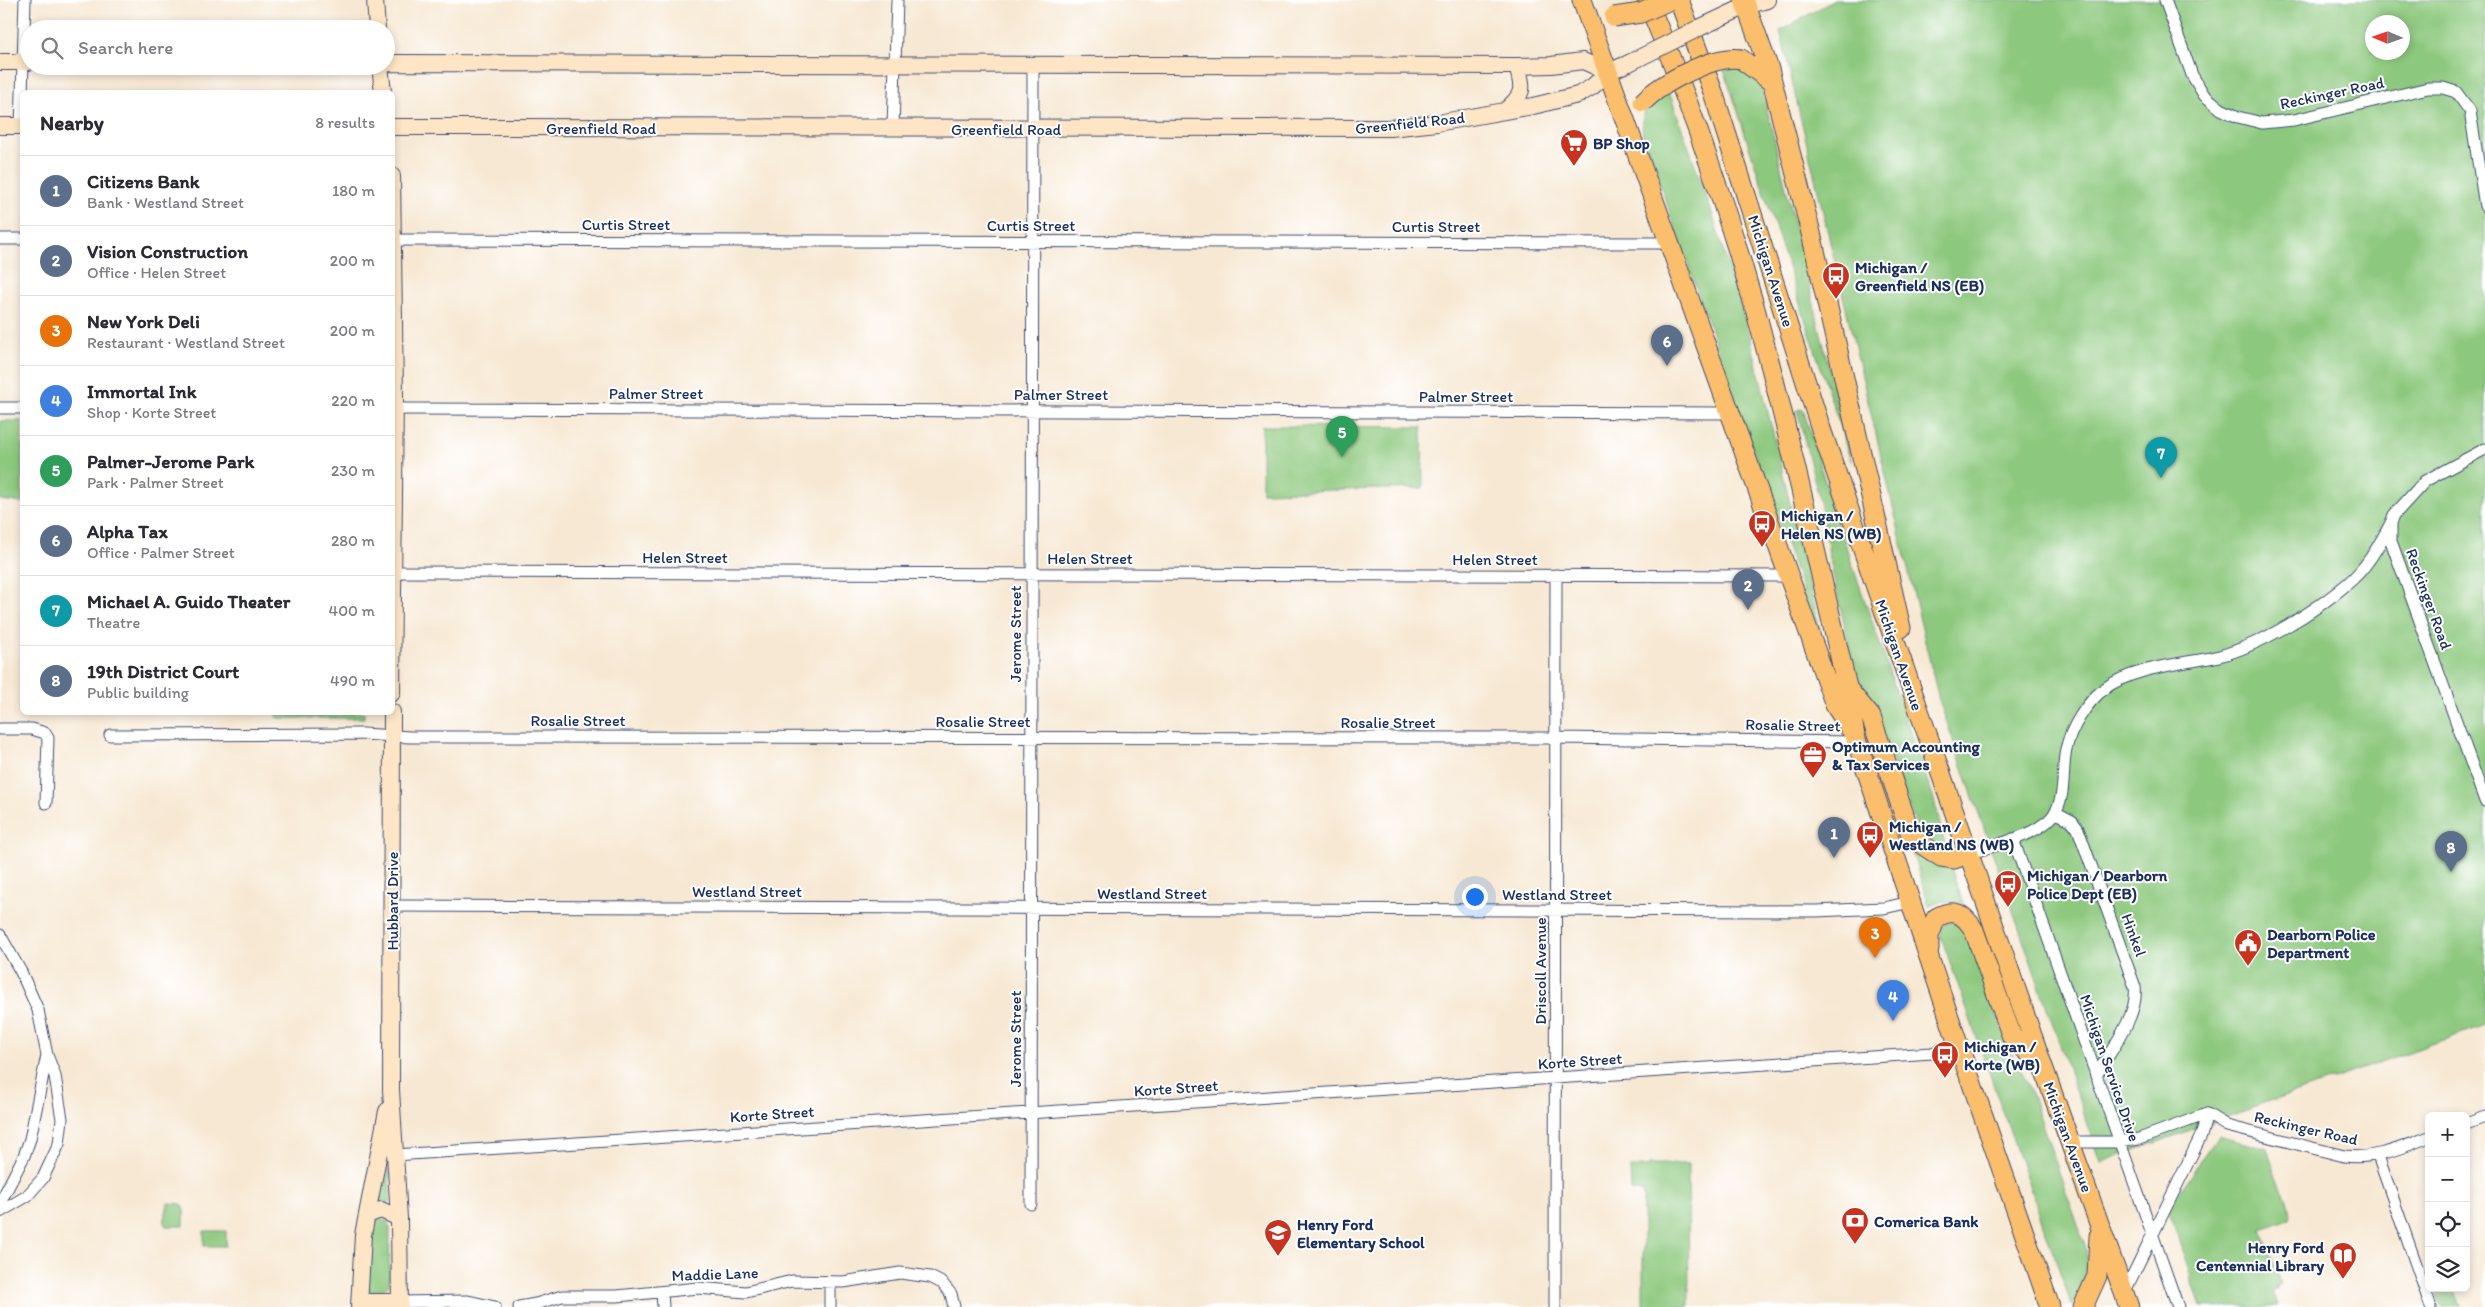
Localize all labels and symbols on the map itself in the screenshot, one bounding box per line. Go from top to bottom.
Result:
north arrow [2365,15,2410,60]
street label: Reckinger Road [2278,73,2386,113]
street label: Greenfield Road [1354,108,1466,138]
street label: Greenfield Road [546,119,657,138]
street label: Greenfield Road [951,120,1062,139]
supermarket icon: BP Shop [1559,128,1589,167]
place label: BP Shop [1593,134,1650,154]
street label: Michigan Avenue [1744,213,1798,330]
street label: Curtis Street [582,215,670,234]
street label: Curtis Street [987,216,1075,235]
street label: Curtis Street [1392,217,1480,236]
place label: Michigan / Greenfield NS (EB) [1855,258,1984,296]
bus stop icon: Michigan / Greenfield NS (EB) [1821,261,1851,300]
pin: 6 [1651,325,1683,366]
street label: Palmer Street [609,384,703,403]
street label: Palmer Street [1014,385,1108,404]
street label: Palmer Street [1419,387,1513,406]
pin: 5 [1326,416,1358,457]
pin: 7 [2145,437,2177,478]
place label: Michigan / Helen NS (WB) [1781,506,1882,544]
bus stop icon: Michigan / Helen NS (WB) [1747,509,1777,548]
street label: Reckinger Road [2402,546,2456,652]
street label: Helen Street [642,548,728,567]
street label: Helen Street [1047,549,1133,568]
street label: Helen Street [1452,550,1538,569]
pin: 2 [1732,569,1764,610]
street label: Jerome Street [1006,586,1025,682]
street label: Michigan Avenue [1871,597,1927,713]
street label: Rosalie Street [530,711,626,730]
street label: Rosalie Street [935,712,1031,731]
street label: Rosalie Street [1340,713,1436,732]
street label: Rosalie Street [1745,715,1841,735]
place label: Optimum Accounting & Tax Services [1832,737,1981,774]
office icon: Optimum Accounting & Tax Services [1798,740,1828,779]
pin: 1 [1818,817,1850,858]
place label: Michigan / Westland NS (WB) [1889,817,2014,855]
bus stop icon: Michigan / Westland NS (WB) [1855,820,1885,859]
pin: 8 [2435,831,2467,872]
street label: Hubbard Drive [383,852,402,950]
place label: Michigan / Dearborn Police Dept (EB) [2027,866,2168,904]
bus stop icon: Michigan / Dearborn Police Dept (EB) [1993,869,2023,908]
street label: Westland Street [692,882,802,901]
street label: Westland Street [1097,884,1207,903]
your location [1462,884,1488,910]
street label: Westland Street [1502,885,1612,904]
street label: Hinkel [2117,911,2151,960]
street label: Driscoll Avenue [1531,917,1550,1025]
pin: 3 [1859,917,1891,958]
place label: Dearborn Police Department [2267,925,2376,963]
public building icon: Dearborn Police Department [2233,928,2263,967]
pin: 4 [1877,980,1909,1021]
street label: Jerome Street [1006,991,1025,1087]
street label: Michigan Service Drive [2076,992,2144,1144]
place label: Michigan / Korte (WB) [1964,1037,2040,1075]
bus stop icon: Michigan / Korte (WB) [1930,1040,1960,1079]
street label: Korte Street [1537,1049,1623,1073]
street label: Korte Street [1133,1076,1219,1100]
street label: Michigan Avenue [2039,1079,2097,1195]
street label: Korte Street [729,1102,815,1126]
street label: Reckinger Road [2252,1107,2360,1149]
bank icon: Comerica Bank [1840,1206,1870,1245]
place label: Comerica Bank [1874,1212,1979,1231]
place label: Henry Ford Elementary School [1297,1215,1425,1253]
school or university icon: Henry Ford Elementary School [1263,1218,1293,1257]
place label: Henry Ford Centennial Library [2196,1238,2324,1276]
library icon: Henry Ford Centennial Library [2328,1241,2358,1280]
street label: Maddie Lane [671,1263,759,1285]

